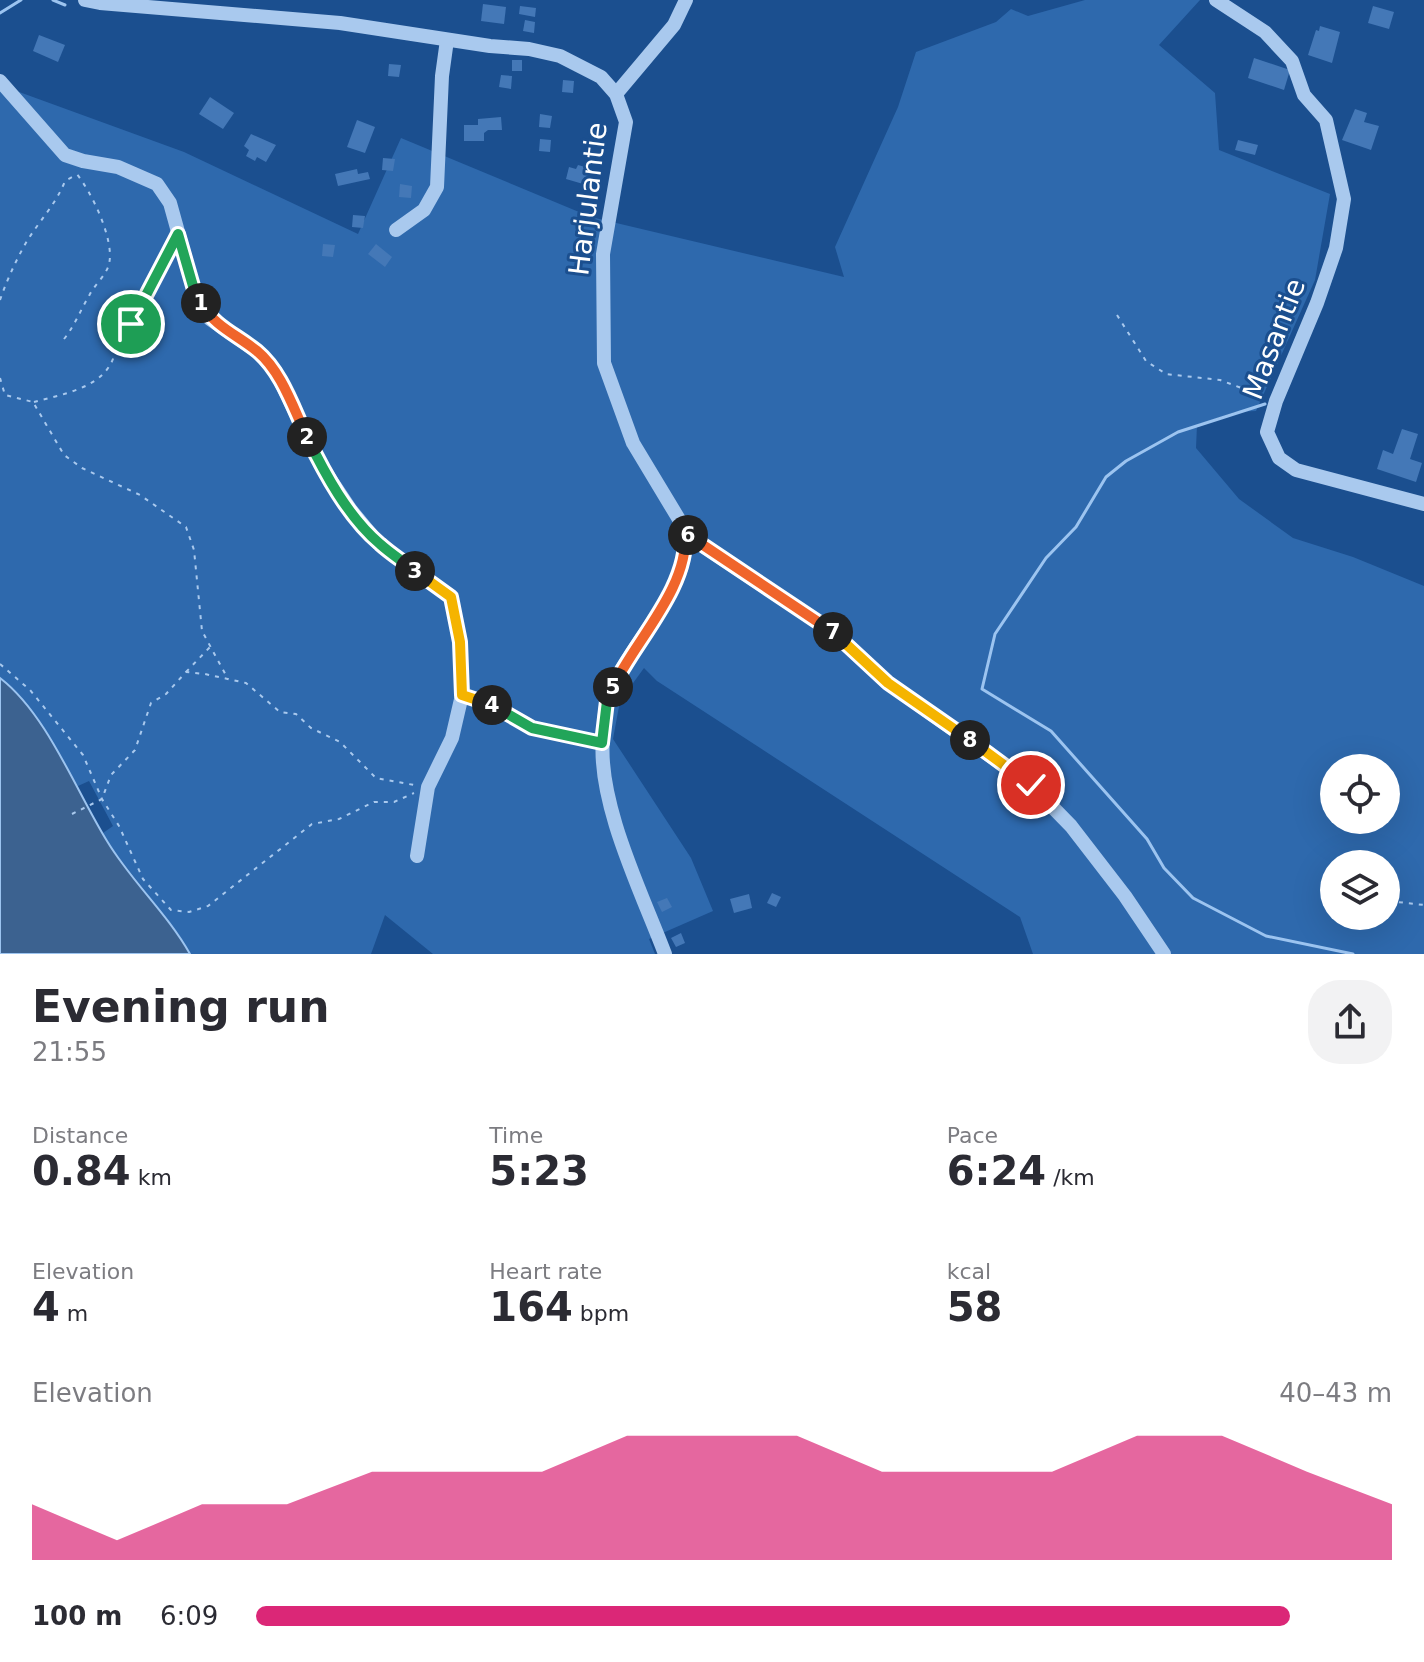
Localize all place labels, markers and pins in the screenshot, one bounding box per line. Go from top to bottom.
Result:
pin: 1 [181,283,221,323]
pin [97,290,165,358]
pin: 2 [287,417,327,457]
pin: 6 [668,515,708,555]
pin: 3 [395,551,435,591]
pin: 7 [813,612,853,652]
pin: 5 [593,667,633,707]
pin: 4 [472,685,512,725]
pin: 8 [950,720,990,760]
pin [997,751,1065,819]

